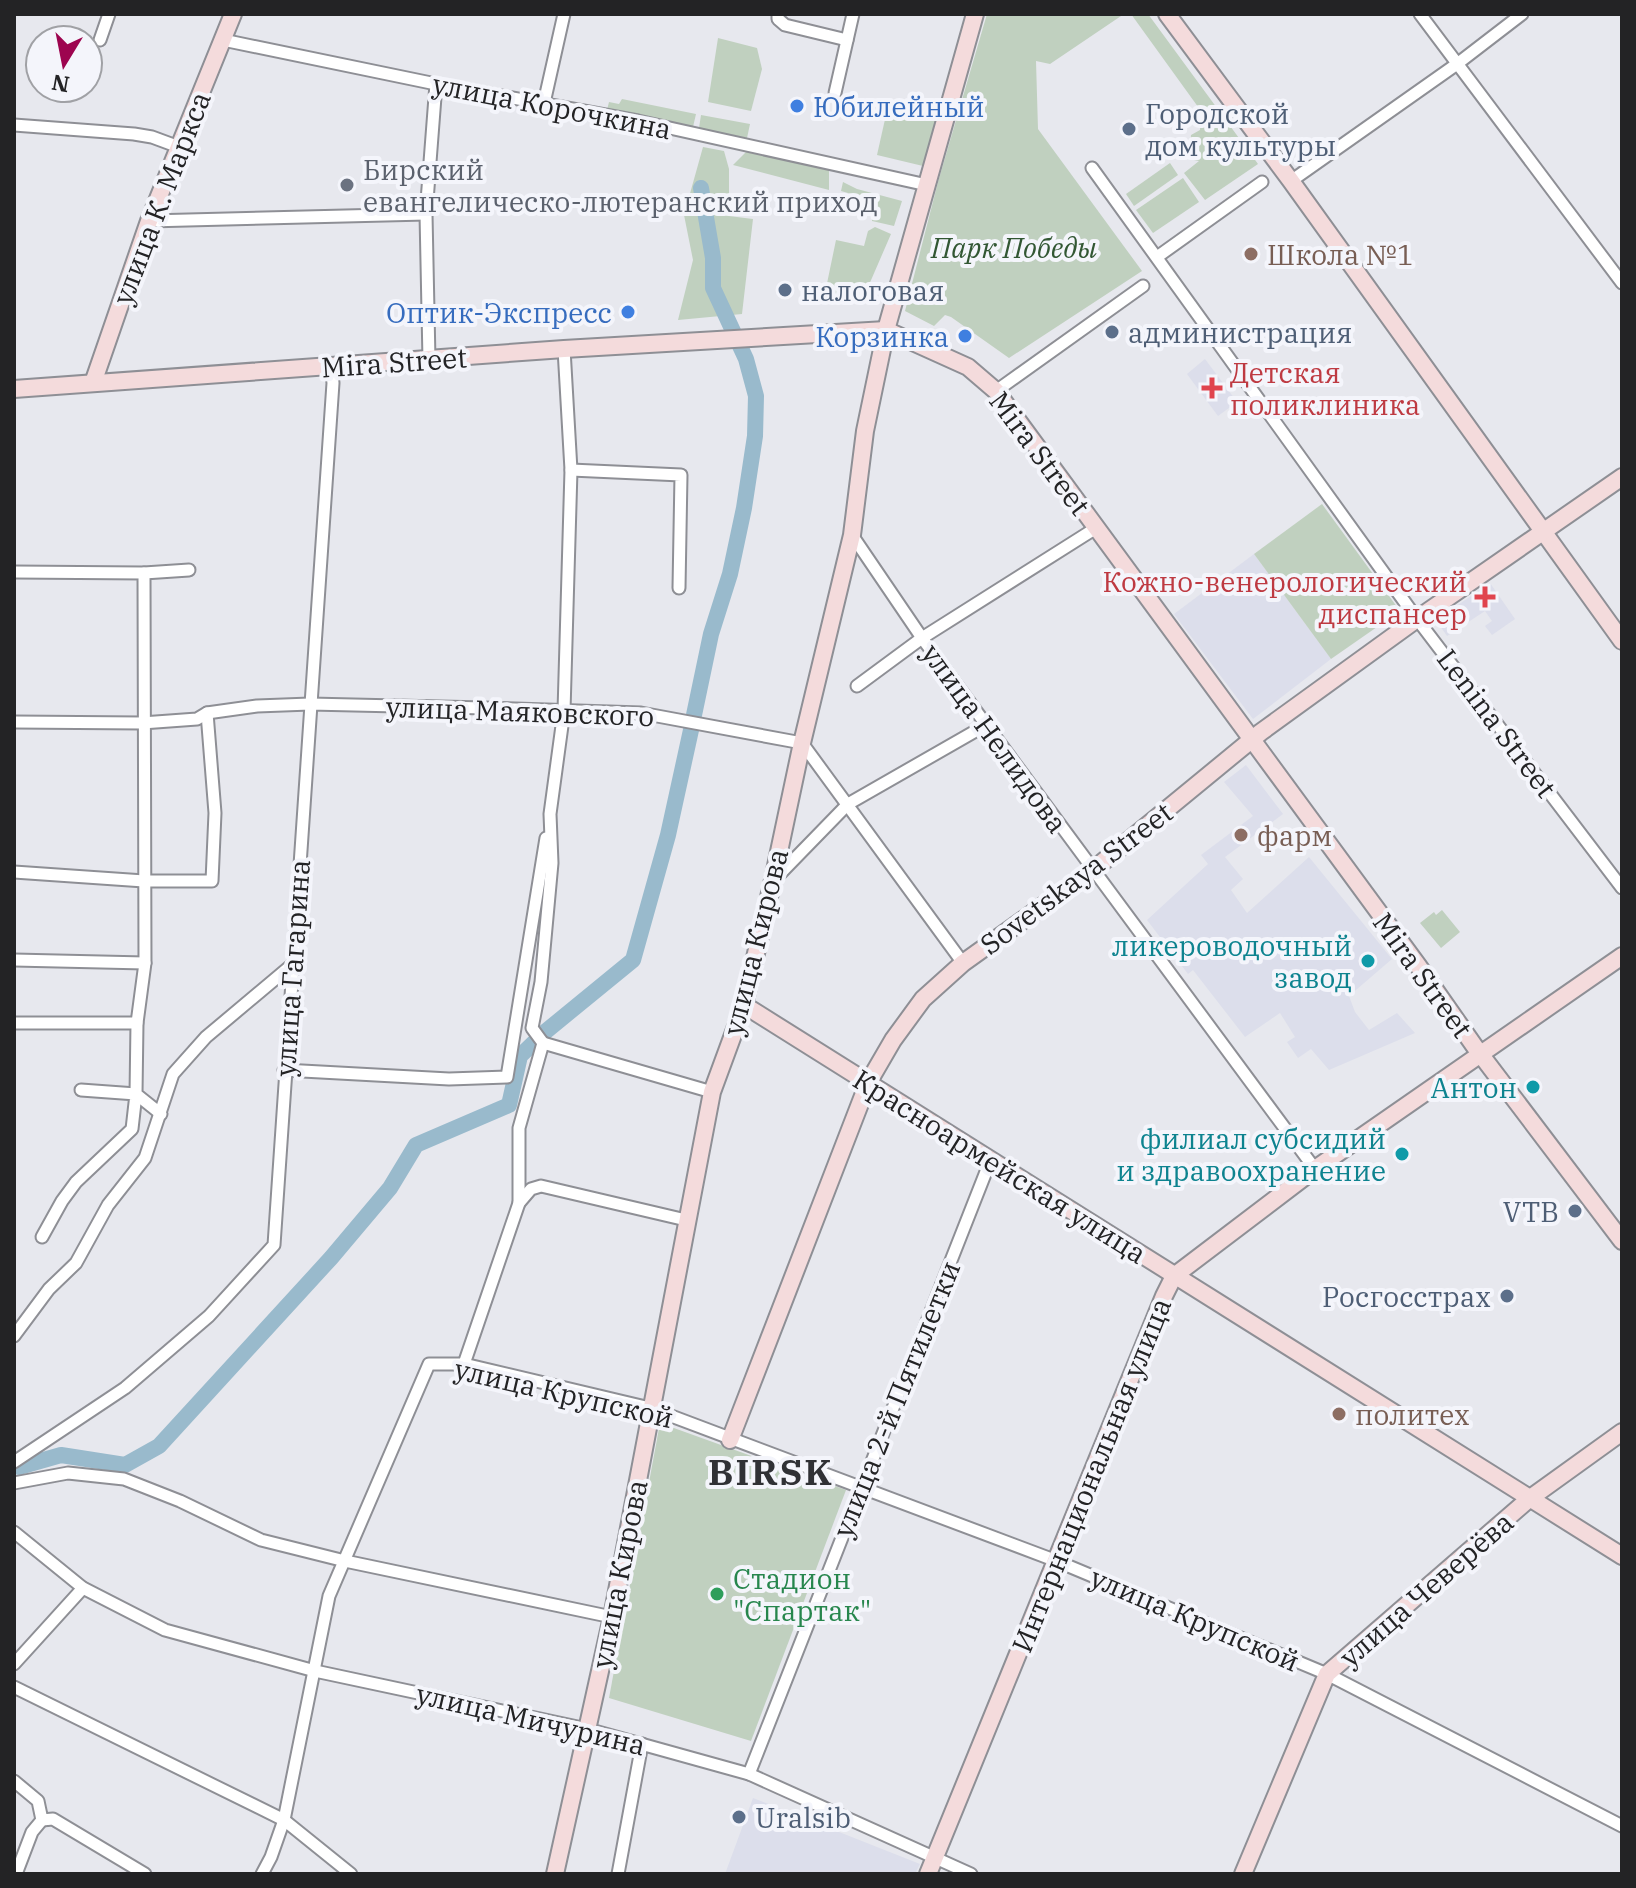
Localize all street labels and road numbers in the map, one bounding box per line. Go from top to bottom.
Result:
street label: улица Корочкина [429,65,675,147]
street label: улица К. Маркса [103,86,219,310]
street label: Mira Street [320,338,468,386]
street label: Mira Street [981,384,1099,523]
street label: улица Нелидова [914,636,1076,840]
street label: Lenina Street [1429,641,1565,805]
street label: улица Маяковского [385,688,655,734]
street label: Sovetskaya Street [972,793,1180,962]
street label: улица Кирова [714,845,796,1039]
street label: улица Гагарина [266,858,318,1078]
street label: Mira Street [1365,905,1481,1045]
street label: Красноармейская улица [846,1060,1154,1272]
street label: улица 2-й Пятилетки [824,1255,968,1543]
street label: Интернациональная улица [1003,1292,1179,1658]
street label: улица Крупской [451,1350,677,1436]
street label: улица Кирова [583,1477,655,1671]
street label: улица Чеверёва [1331,1503,1521,1675]
street label: улица Крупской [1085,1558,1305,1680]
street label: улица Мичурина [413,1675,649,1763]

